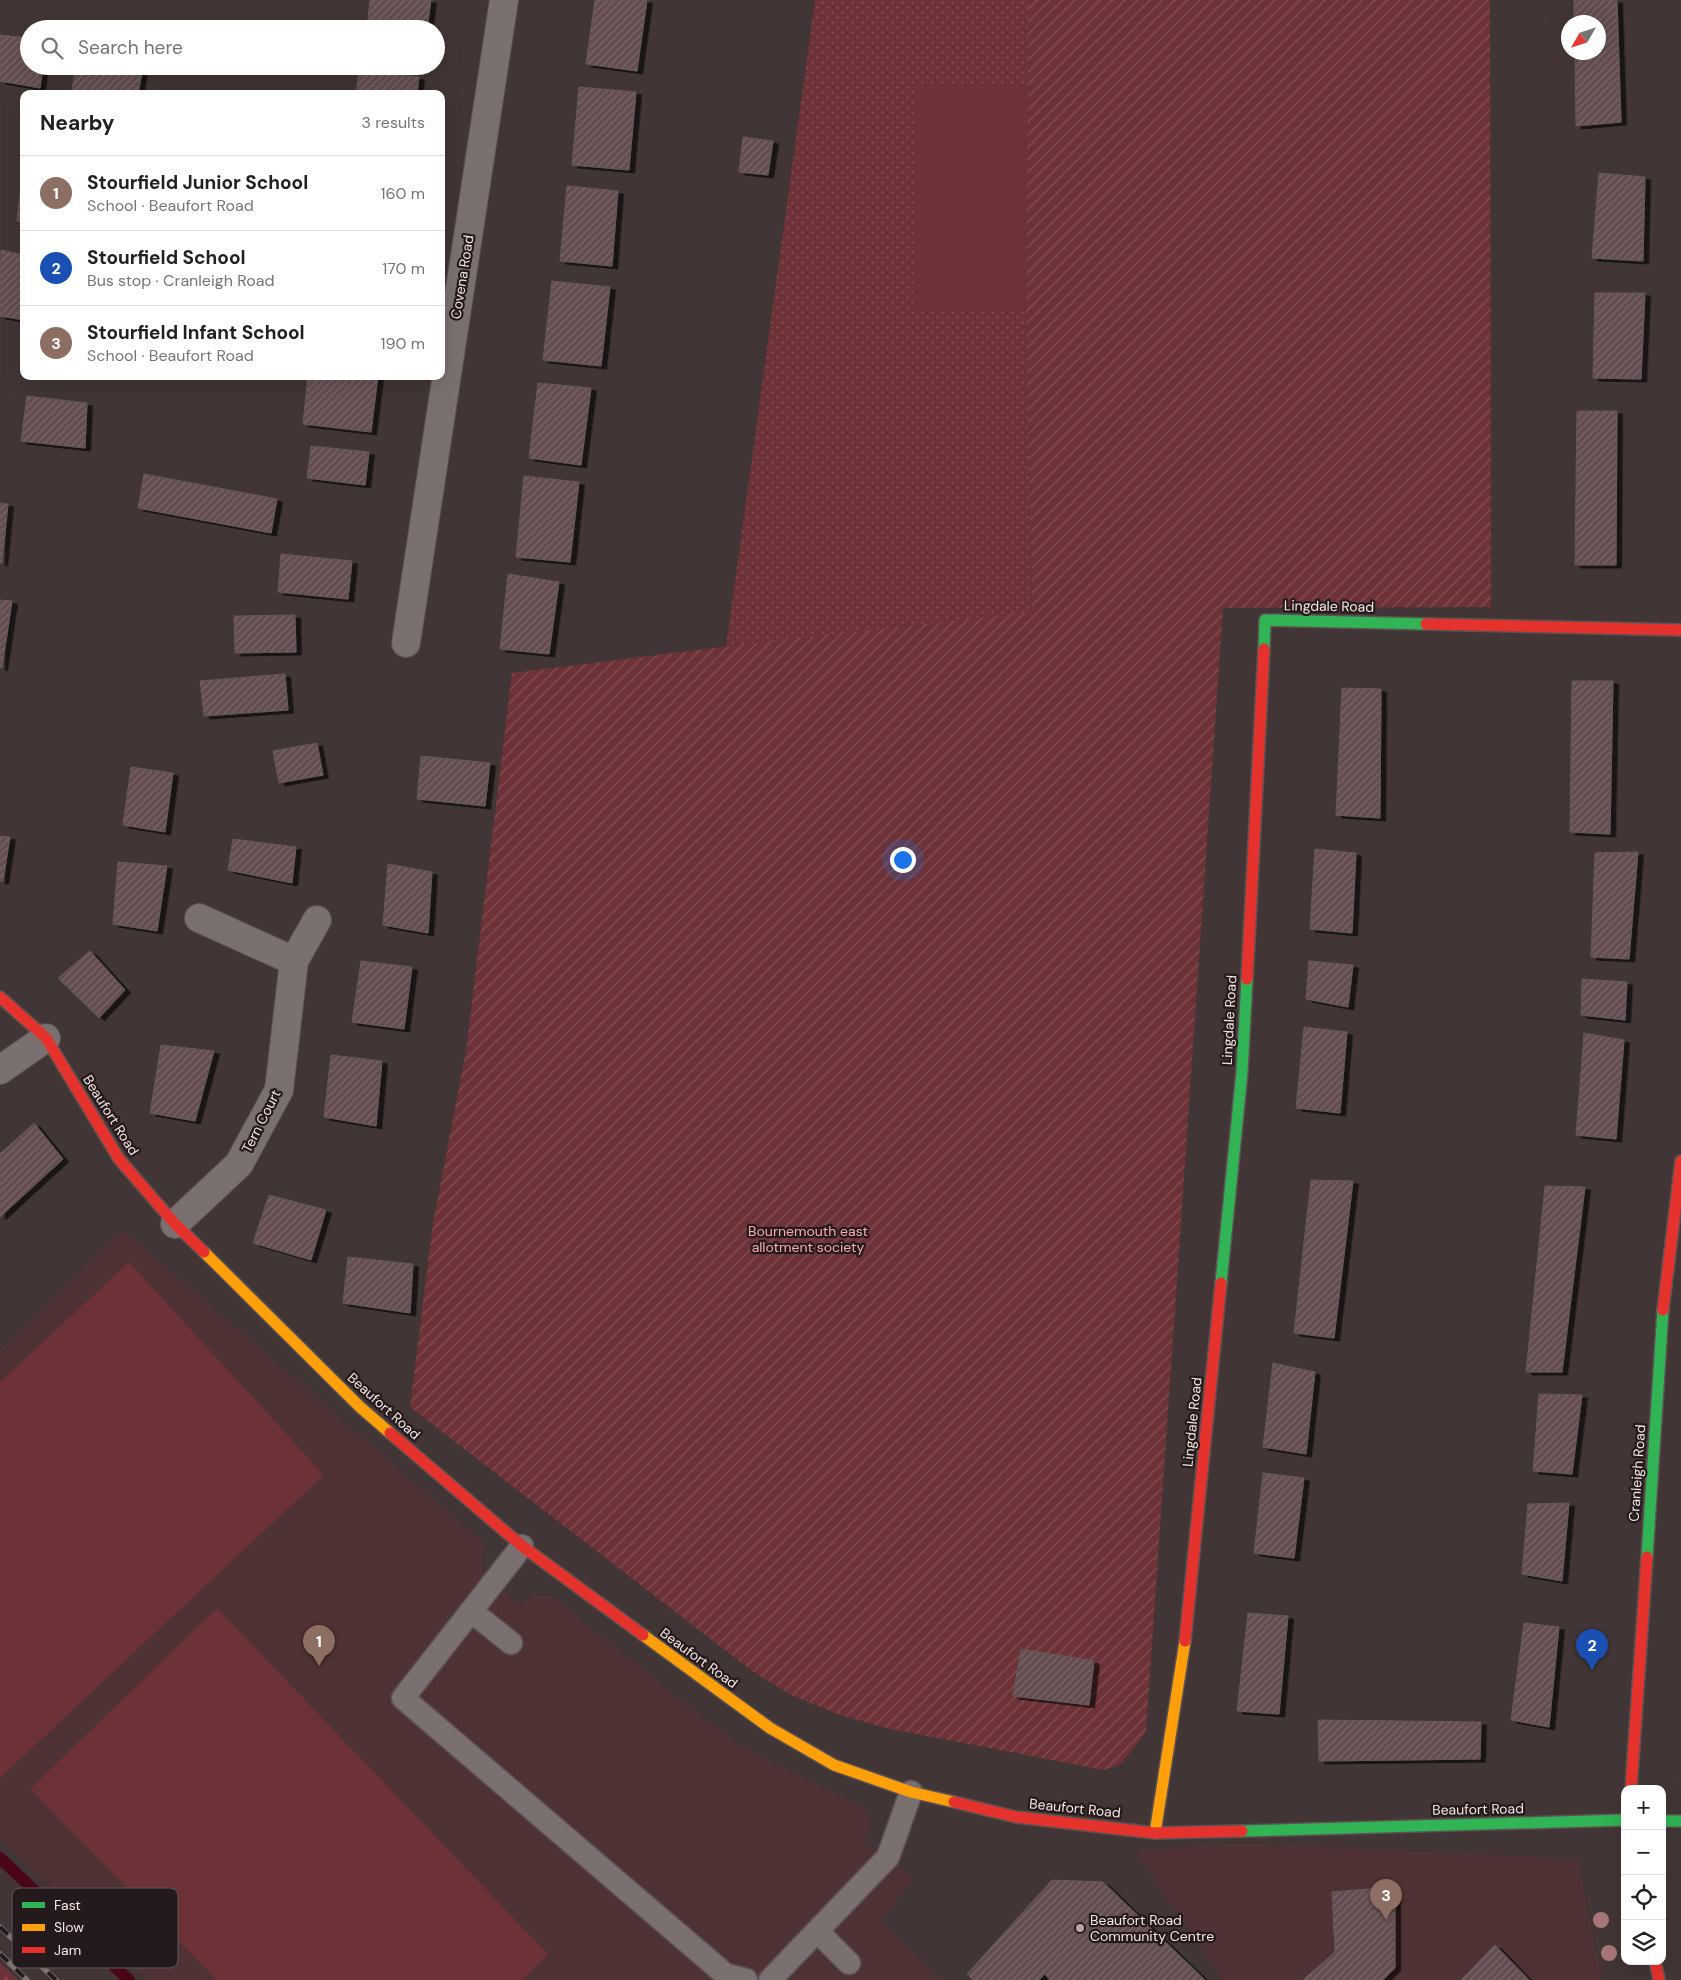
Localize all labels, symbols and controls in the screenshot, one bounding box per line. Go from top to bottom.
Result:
north arrow [1561,15,1606,60]
search box [20,20,445,75]
icon: search [38,34,66,62]
text: Search here [78,35,183,60]
text: Nearby [40,109,114,137]
text: 3 results [362,112,425,133]
text: Stourfield Junior School [87,170,308,195]
text: 1 [53,183,59,204]
text: 160 m [381,183,425,204]
text: School · Beaufort Road [87,195,254,216]
street label: Covena Road [446,234,478,320]
text: Stourfield School [87,245,246,270]
text: 2 [51,258,61,279]
text: 170 m [382,258,425,279]
text: Bus stop · Cranleigh Road [87,270,274,291]
text: Stourfield Infant School [87,320,305,345]
text: 3 [51,333,61,354]
text: 190 m [381,333,425,354]
text: School · Beaufort Road [87,345,254,366]
street label: Lingdale Road [1284,596,1374,616]
your location [890,847,916,873]
street label: Lingdale Road [1218,975,1240,1065]
street label: Beaufort Road [79,1071,143,1159]
street label: Tern Court [237,1086,285,1156]
park label: Bournemouth east allotment society [748,1222,868,1256]
street label: Beaufort Road [344,1369,424,1443]
street label: Lingdale Road [1178,1376,1206,1468]
street label: Cranleigh Road [1625,1424,1649,1522]
street label: Beaufort Road [657,1624,741,1692]
pin: 1 [303,1625,335,1666]
pin: 2 [1576,1629,1608,1670]
map controls [1621,1785,1666,1965]
button: + [1621,1785,1666,1830]
street label: Beaufort Road [1028,1794,1122,1822]
street label: Beaufort Road [1432,1799,1524,1819]
button: − [1621,1830,1666,1875]
button: locate [1621,1875,1666,1920]
pin: 3 [1370,1879,1402,1920]
legend [12,1888,178,1968]
text: Fast [54,1896,81,1914]
place label: Beaufort Road Community Centre [1090,1911,1214,1945]
text: Slow [54,1918,84,1936]
button: layers [1621,1920,1666,1965]
marker: Beaufort Road Community Centre [1074,1922,1086,1934]
text: Jam [54,1941,81,1959]

